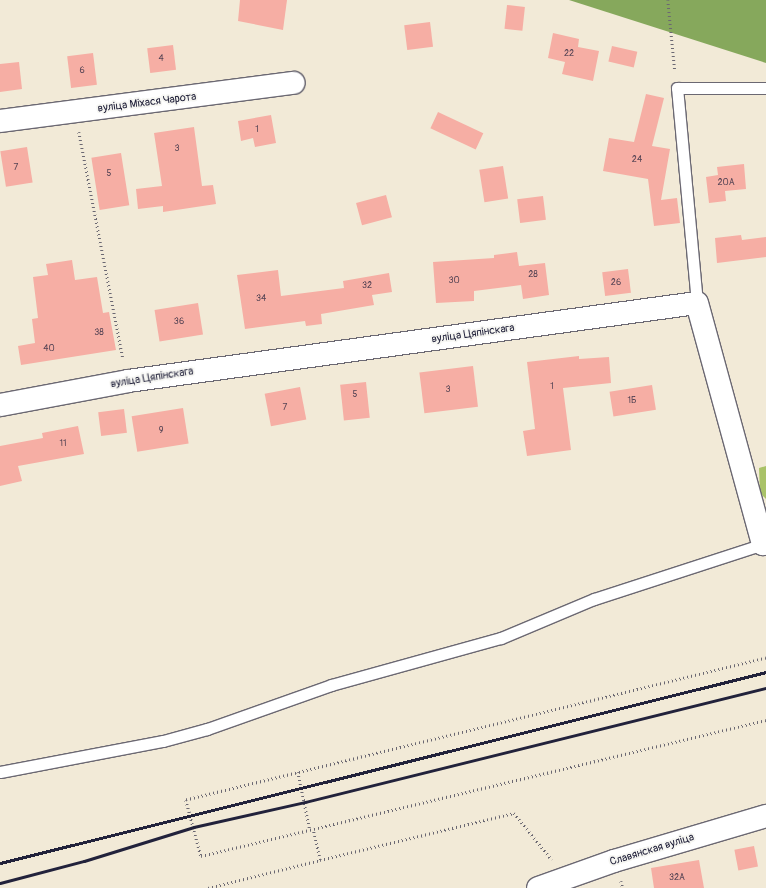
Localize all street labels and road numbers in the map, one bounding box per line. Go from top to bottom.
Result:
street label: вуліца Міхася Чарота [97,90,197,116]
street label: вуліца Цяпінскага [431,322,515,346]
street label: вуліца Цяпінскага [110,365,194,391]
street label: Славянская вуліца [608,831,696,869]

